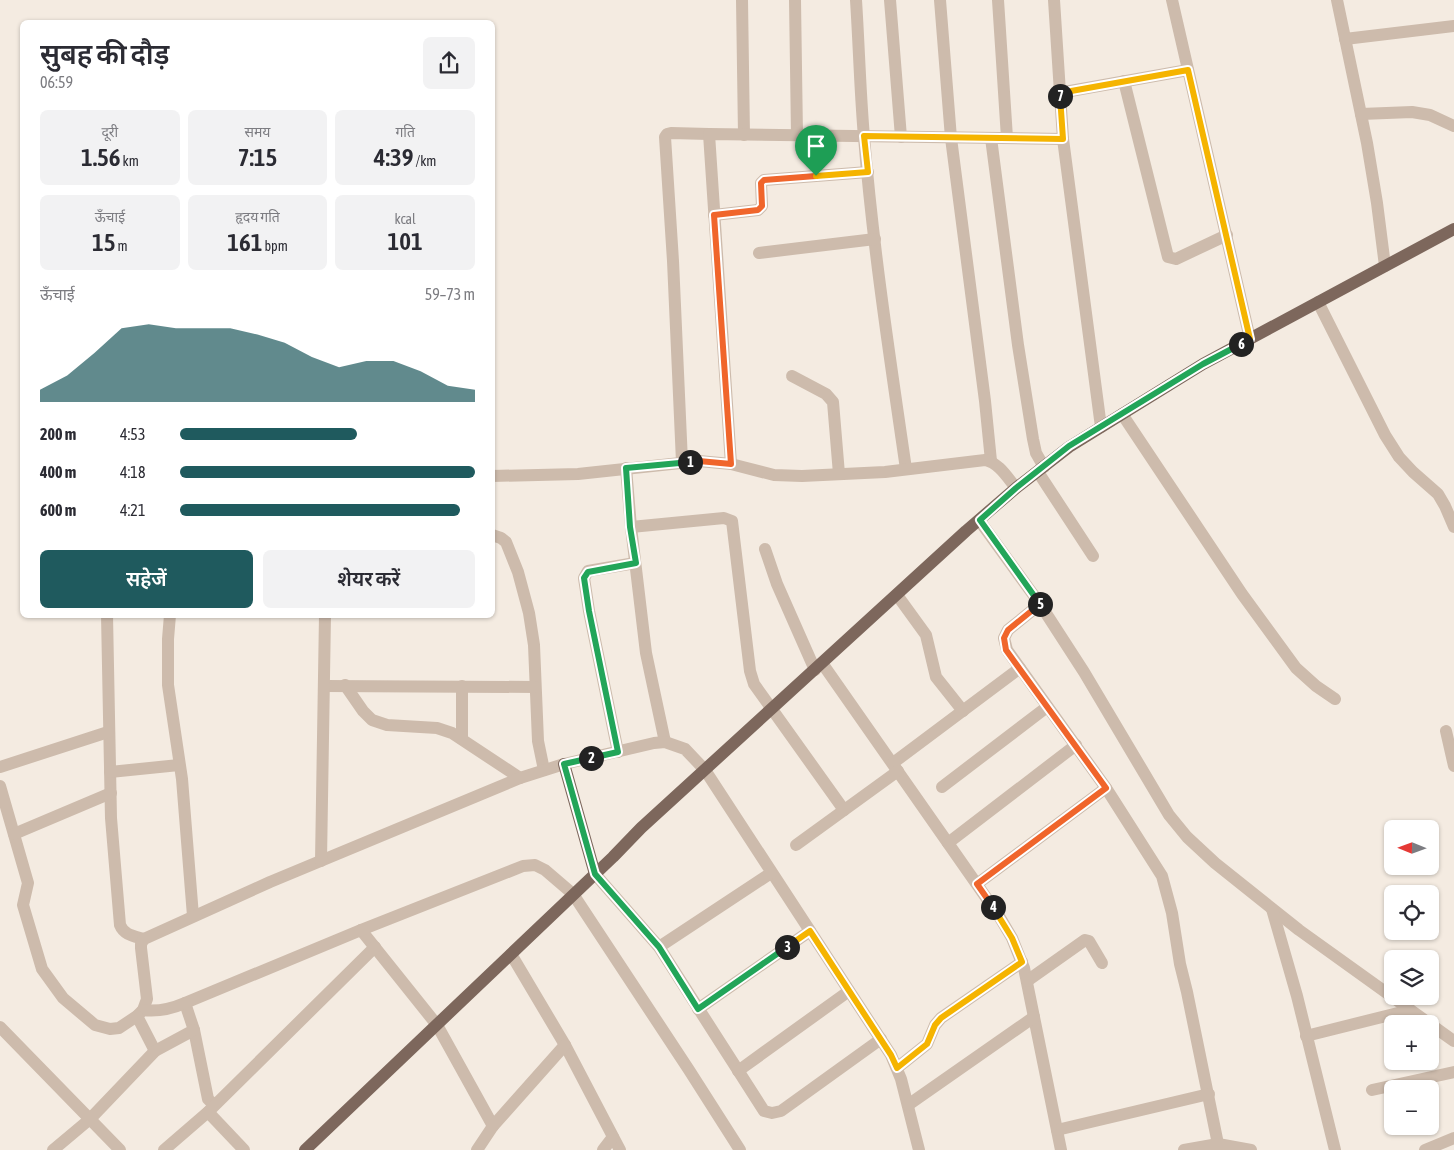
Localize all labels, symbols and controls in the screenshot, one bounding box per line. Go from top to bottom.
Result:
button: share [423,37,475,89]
text: सुबह की दौड़ [40,38,169,70]
text: 06:59 [40,73,73,91]
pin: 7 [1048,84,1072,108]
text: 7 [1057,88,1064,104]
text: दूरी [101,124,118,140]
text: समय [245,124,270,140]
text: गति [395,124,415,140]
pin [795,125,837,176]
icon: arrive [802,132,830,160]
text: 1.56 [81,143,121,171]
text: 7:15 [238,143,277,171]
text: 4:39 [374,143,414,171]
text: km [121,153,139,169]
text: /km [414,153,436,169]
text: ऊँचाई [95,209,125,225]
text: हृदय गति [235,209,280,225]
text: kcal [395,211,416,227]
text: 101 [388,227,423,255]
text: 15 [92,228,116,256]
text: 161 [227,228,262,256]
text: m [116,238,128,254]
text: bpm [262,238,288,254]
text: ऊँचाई [40,285,75,303]
text: 59–73 m [425,285,475,303]
pin: 6 [1228,332,1254,356]
text: 6 [1238,336,1245,352]
text: 200 m [40,425,76,443]
text: 4:53 [120,425,145,443]
pin: 1 [678,450,702,474]
text: 1 [687,454,694,470]
text: 400 m [40,463,76,481]
text: 4:18 [120,463,145,481]
text: 600 m [40,501,76,519]
text: 4:21 [120,501,145,519]
button: सहेजें [40,550,253,608]
button: शेयर करें [263,550,475,608]
pin: 5 [1028,592,1052,616]
text: 5 [1037,596,1044,612]
pin: 2 [578,746,604,770]
text: 2 [588,750,595,766]
north arrow [1384,820,1439,875]
map controls [1384,820,1439,1135]
button: locate [1384,885,1439,940]
pin: 4 [980,894,1006,920]
text: 4 [990,899,997,915]
pin: 3 [774,934,800,960]
text: 3 [784,939,791,955]
button: layers [1384,950,1439,1005]
button: + [1384,1015,1439,1070]
button: − [1384,1080,1439,1135]

